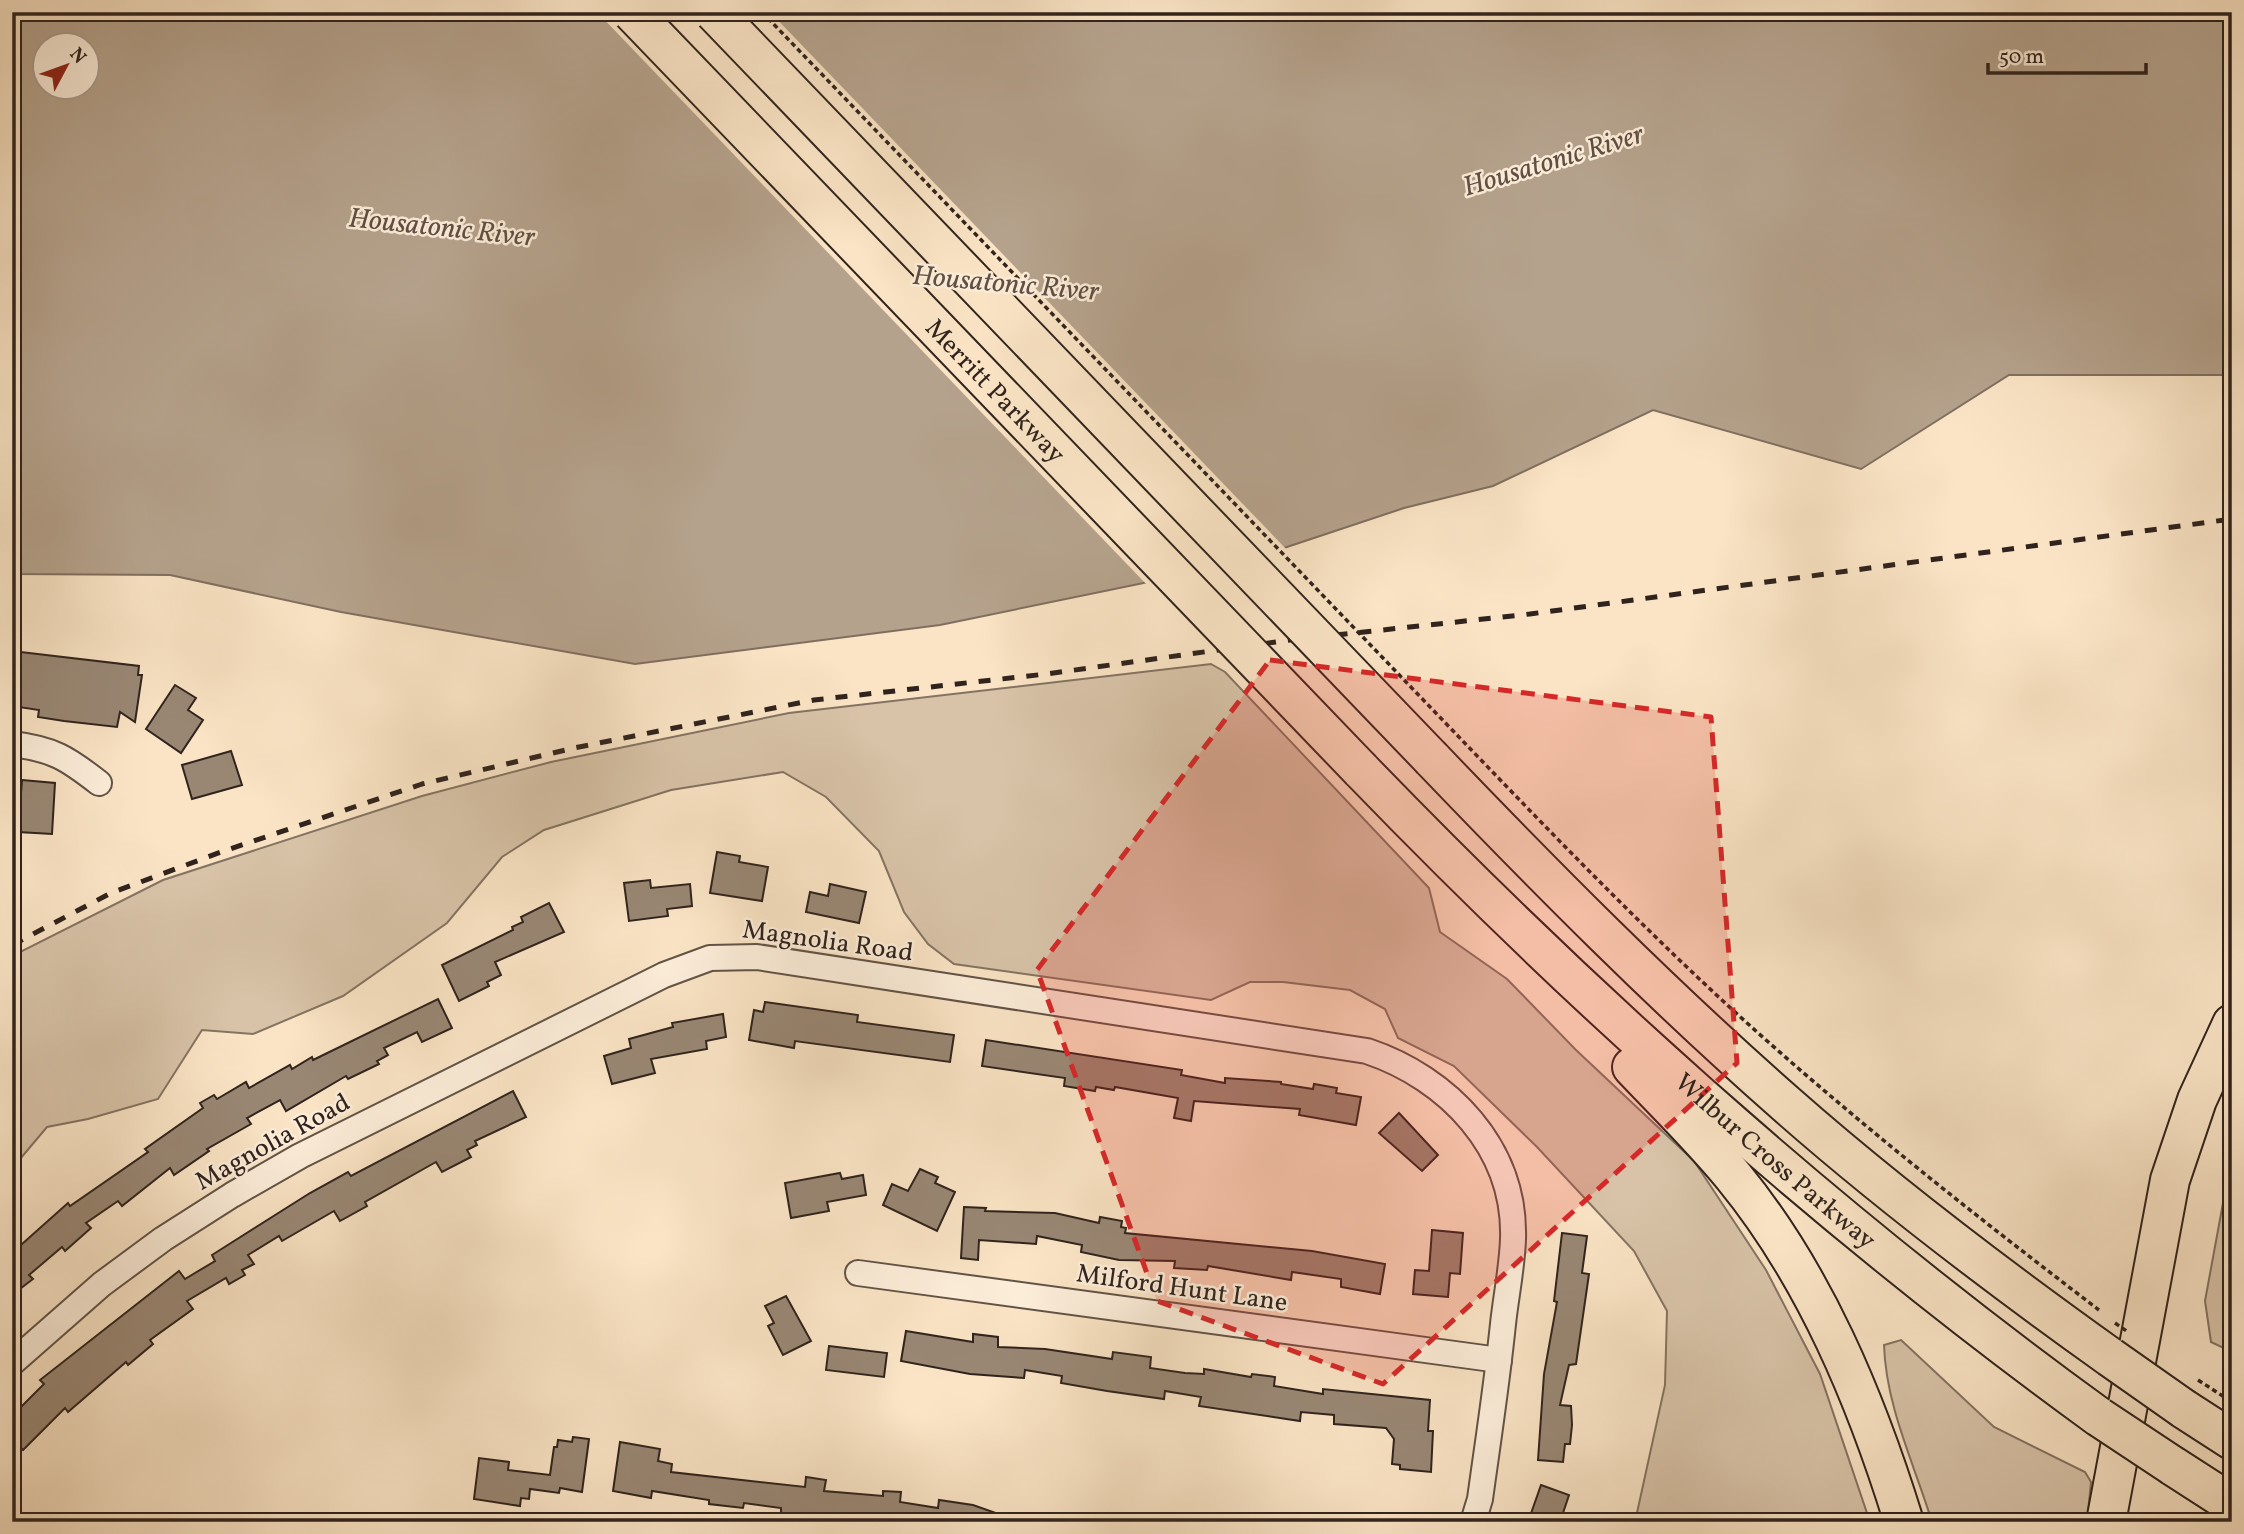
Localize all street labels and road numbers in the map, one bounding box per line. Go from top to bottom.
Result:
street label: Merritt Parkway [916,311,1073,472]
street label: Magnolia Road [740,912,915,972]
street label: Wilbur Cross Parkway [1666,1065,1883,1258]
street label: Magnolia Road [189,1085,357,1200]
street label: Milford Hunt Lane [1074,1256,1290,1322]

